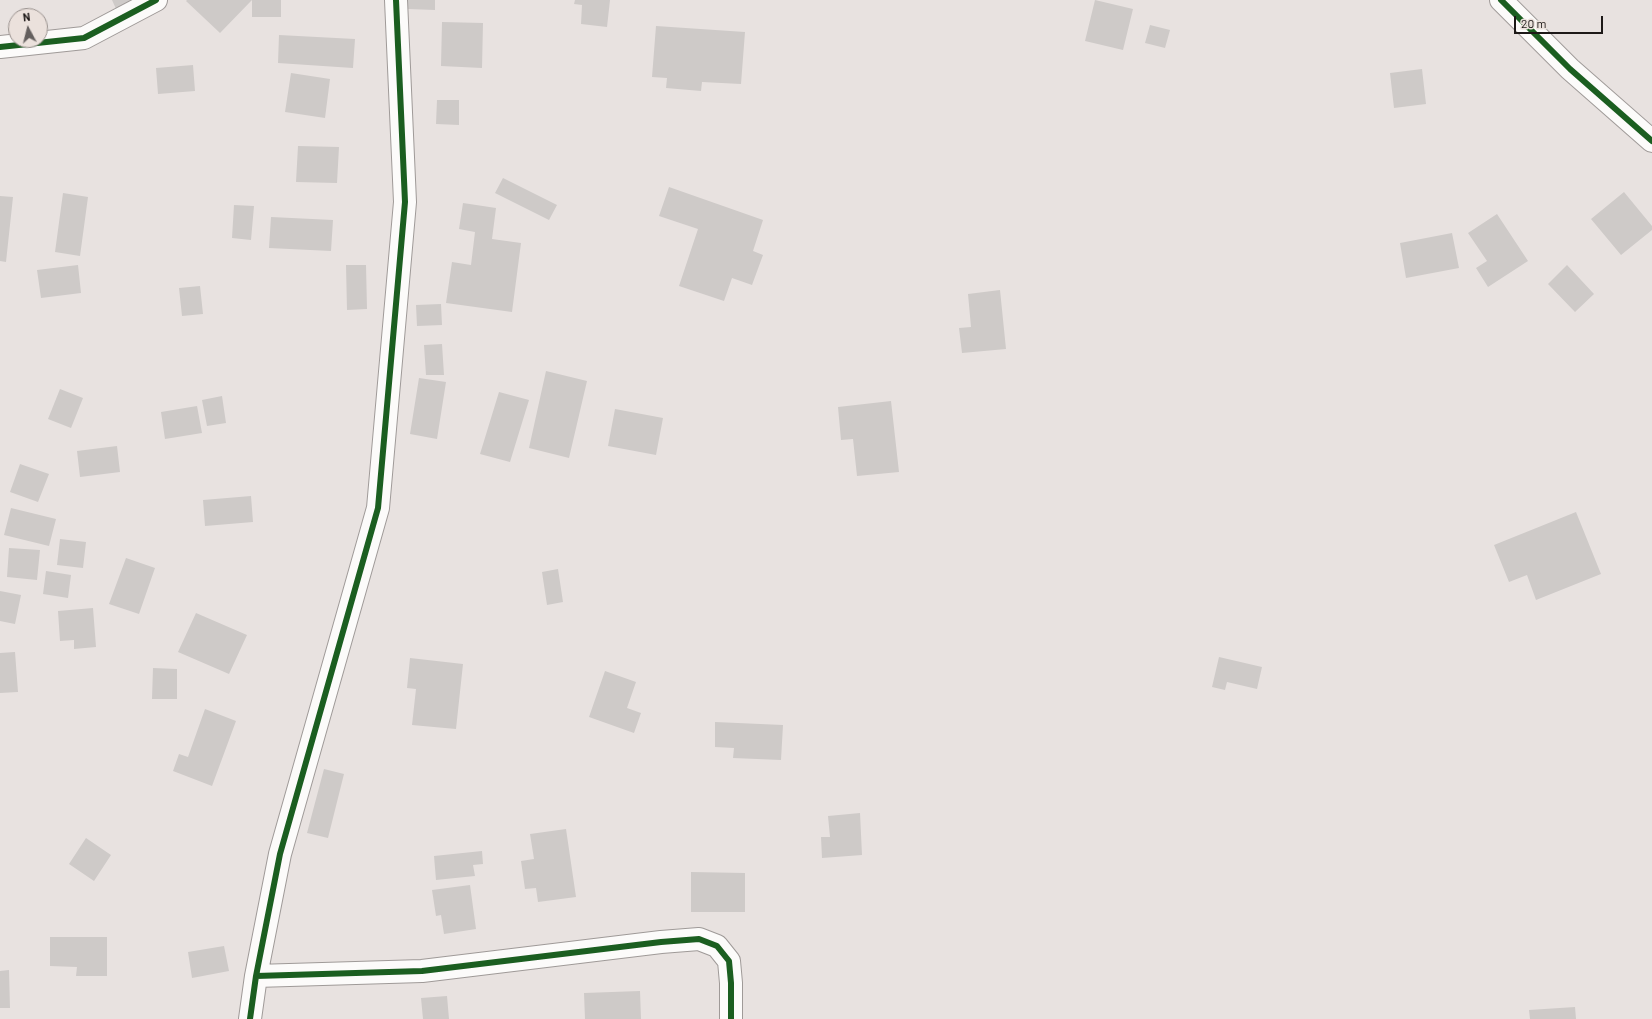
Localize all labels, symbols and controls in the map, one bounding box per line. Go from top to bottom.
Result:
north arrow [8,8,48,48]
scale bar [1516,8,1605,34]
text: N [22,10,31,23]
text: 20 m [1521,16,1547,30]

